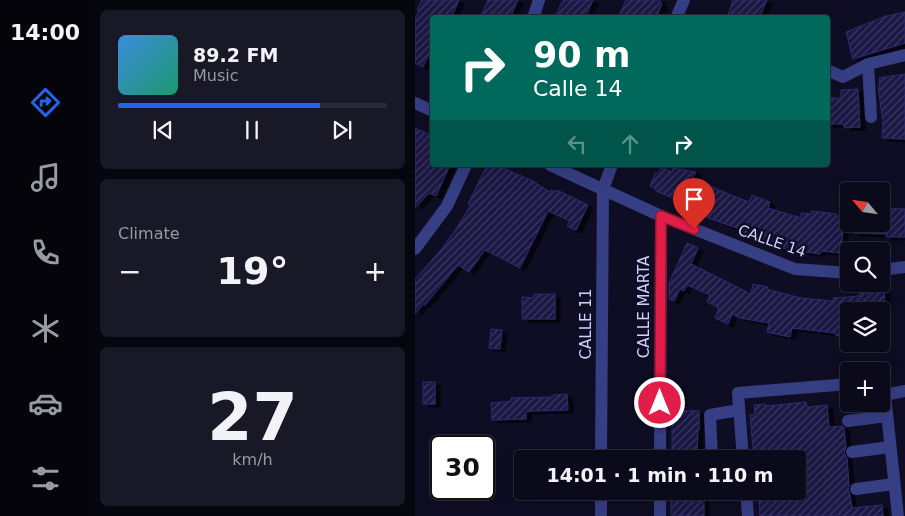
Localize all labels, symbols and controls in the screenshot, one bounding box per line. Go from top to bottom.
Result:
text: 14:00 [10,20,80,45]
icon: right [450,35,515,100]
text: 90 m [533,35,630,75]
text: 89.2 FM [193,44,278,66]
text: Music [193,66,239,85]
text: Calle 14 [533,76,623,101]
icon: directions [28,85,63,120]
icon: previous [149,116,177,144]
icon: pause [238,116,266,144]
icon: next [328,116,356,144]
icon: left [563,130,591,158]
icon: ahead [616,130,644,158]
icon: right [669,130,697,158]
icon: music [28,160,63,195]
pin [673,178,715,229]
north arrow [840,182,890,232]
map controls [840,182,890,412]
icon: arrive [680,185,708,213]
street label: CALLE 14 [736,221,808,261]
text: Climate [118,224,180,243]
icon: phone [28,235,63,270]
button: search [840,242,890,292]
text: 19° [217,249,288,293]
text: − [118,255,141,288]
text: + [364,255,387,288]
street label: CALLE MARTA [635,255,653,358]
street label: CALLE 11 [577,289,595,359]
button: layers [840,302,890,352]
icon: climate [28,311,63,346]
button: + [840,362,890,412]
position arrow [633,376,685,428]
text: 27 [207,380,298,455]
icon: car [28,386,63,421]
speed limit sign: 30 [430,435,495,500]
text: km/h [232,450,273,469]
icon: filters [28,461,63,496]
text: 14:01 · 1 min · 110 m [546,464,774,486]

